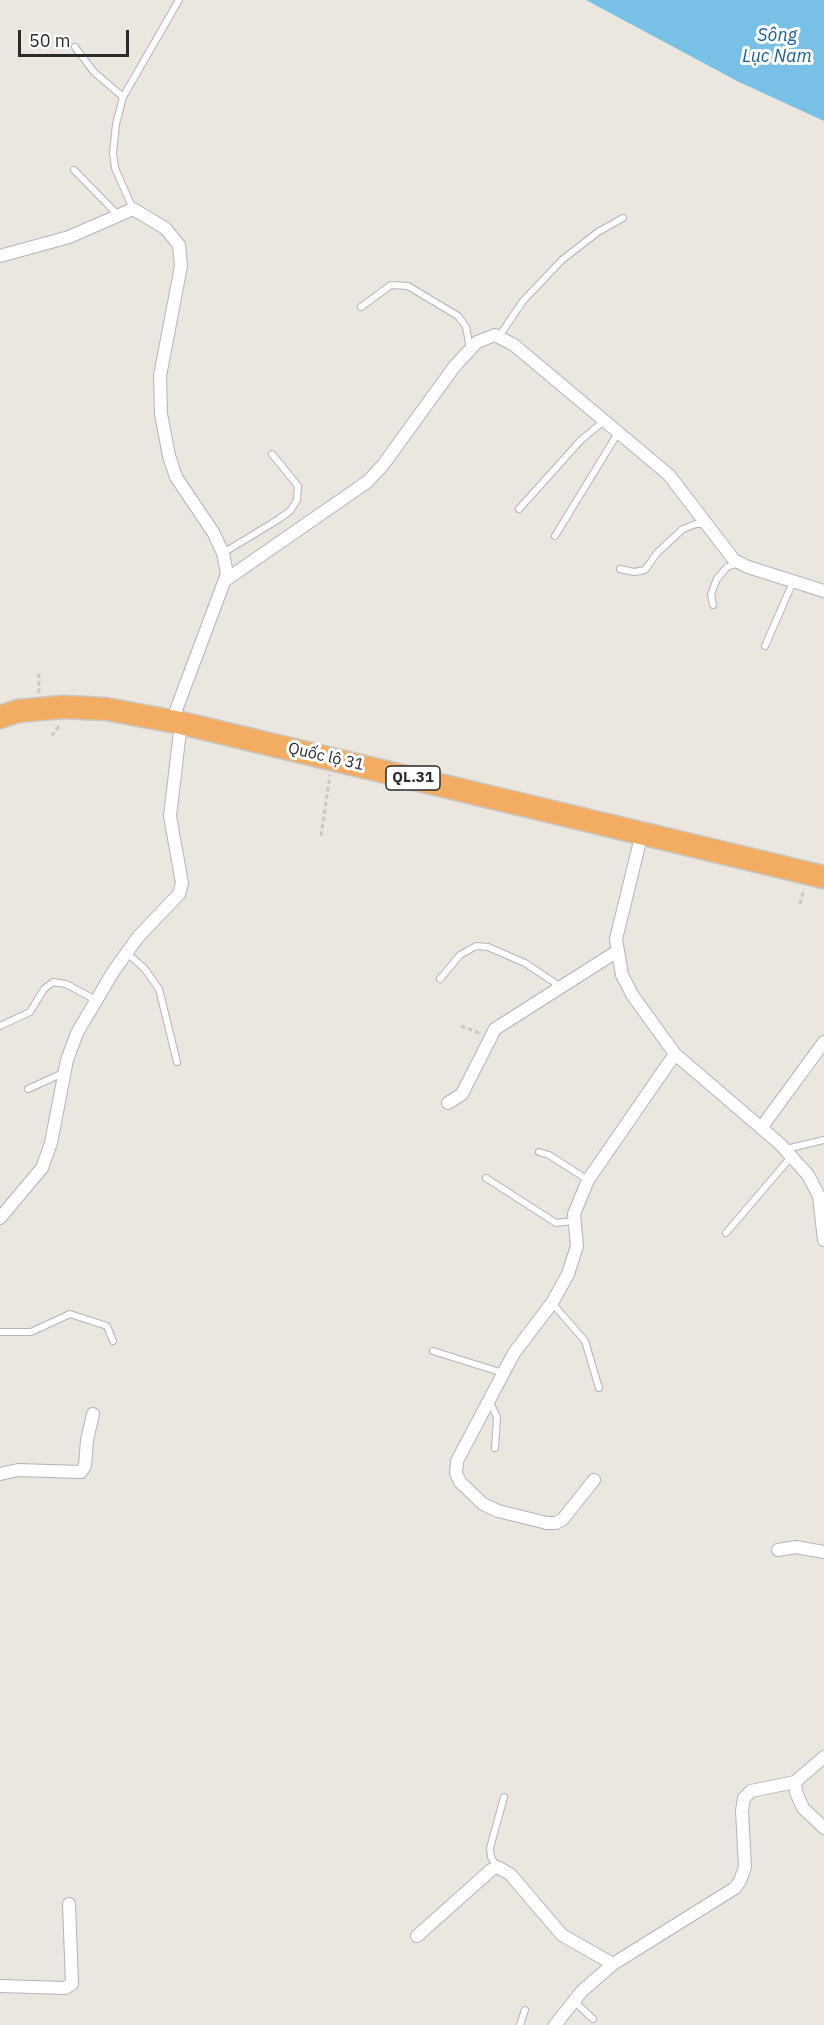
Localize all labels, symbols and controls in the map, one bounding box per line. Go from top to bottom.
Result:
scale bar [21,18,132,56]
water label: Sông Lục Nam [742,25,812,68]
text: 50 m [29,29,71,52]
street label: Quốc lộ 31 [286,739,366,775]
road number: QL.31 [386,766,440,790]

